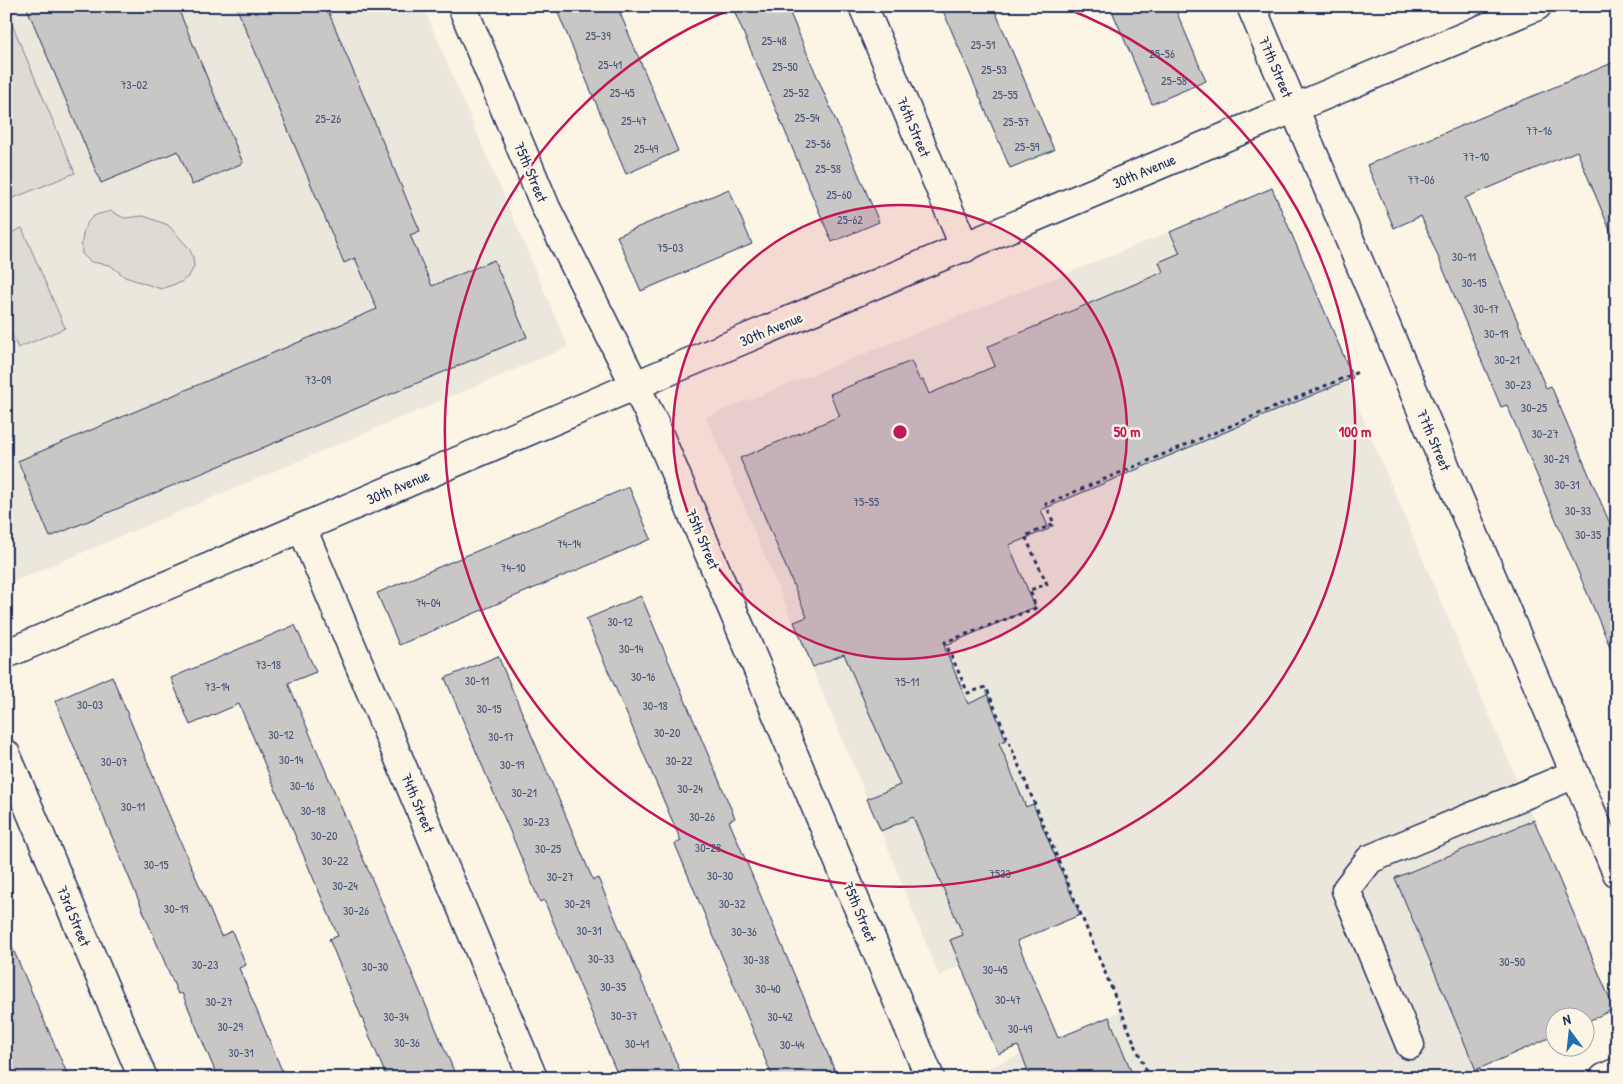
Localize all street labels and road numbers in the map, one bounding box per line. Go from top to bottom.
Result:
street label: 77th Street [1254,33,1299,102]
street label: 76th Street [892,94,936,161]
street label: 75th Street [509,139,553,206]
street label: 30th Avenue [1109,148,1179,194]
street label: 30th Avenue [736,306,806,352]
street label: 77th Street [1412,406,1457,475]
street label: 30th Avenue [363,464,433,510]
street label: 75th Street [681,506,725,573]
street label: 74th Street [396,770,440,837]
street label: 75th Street [838,879,882,946]
street label: 73rd Street [52,882,97,950]

